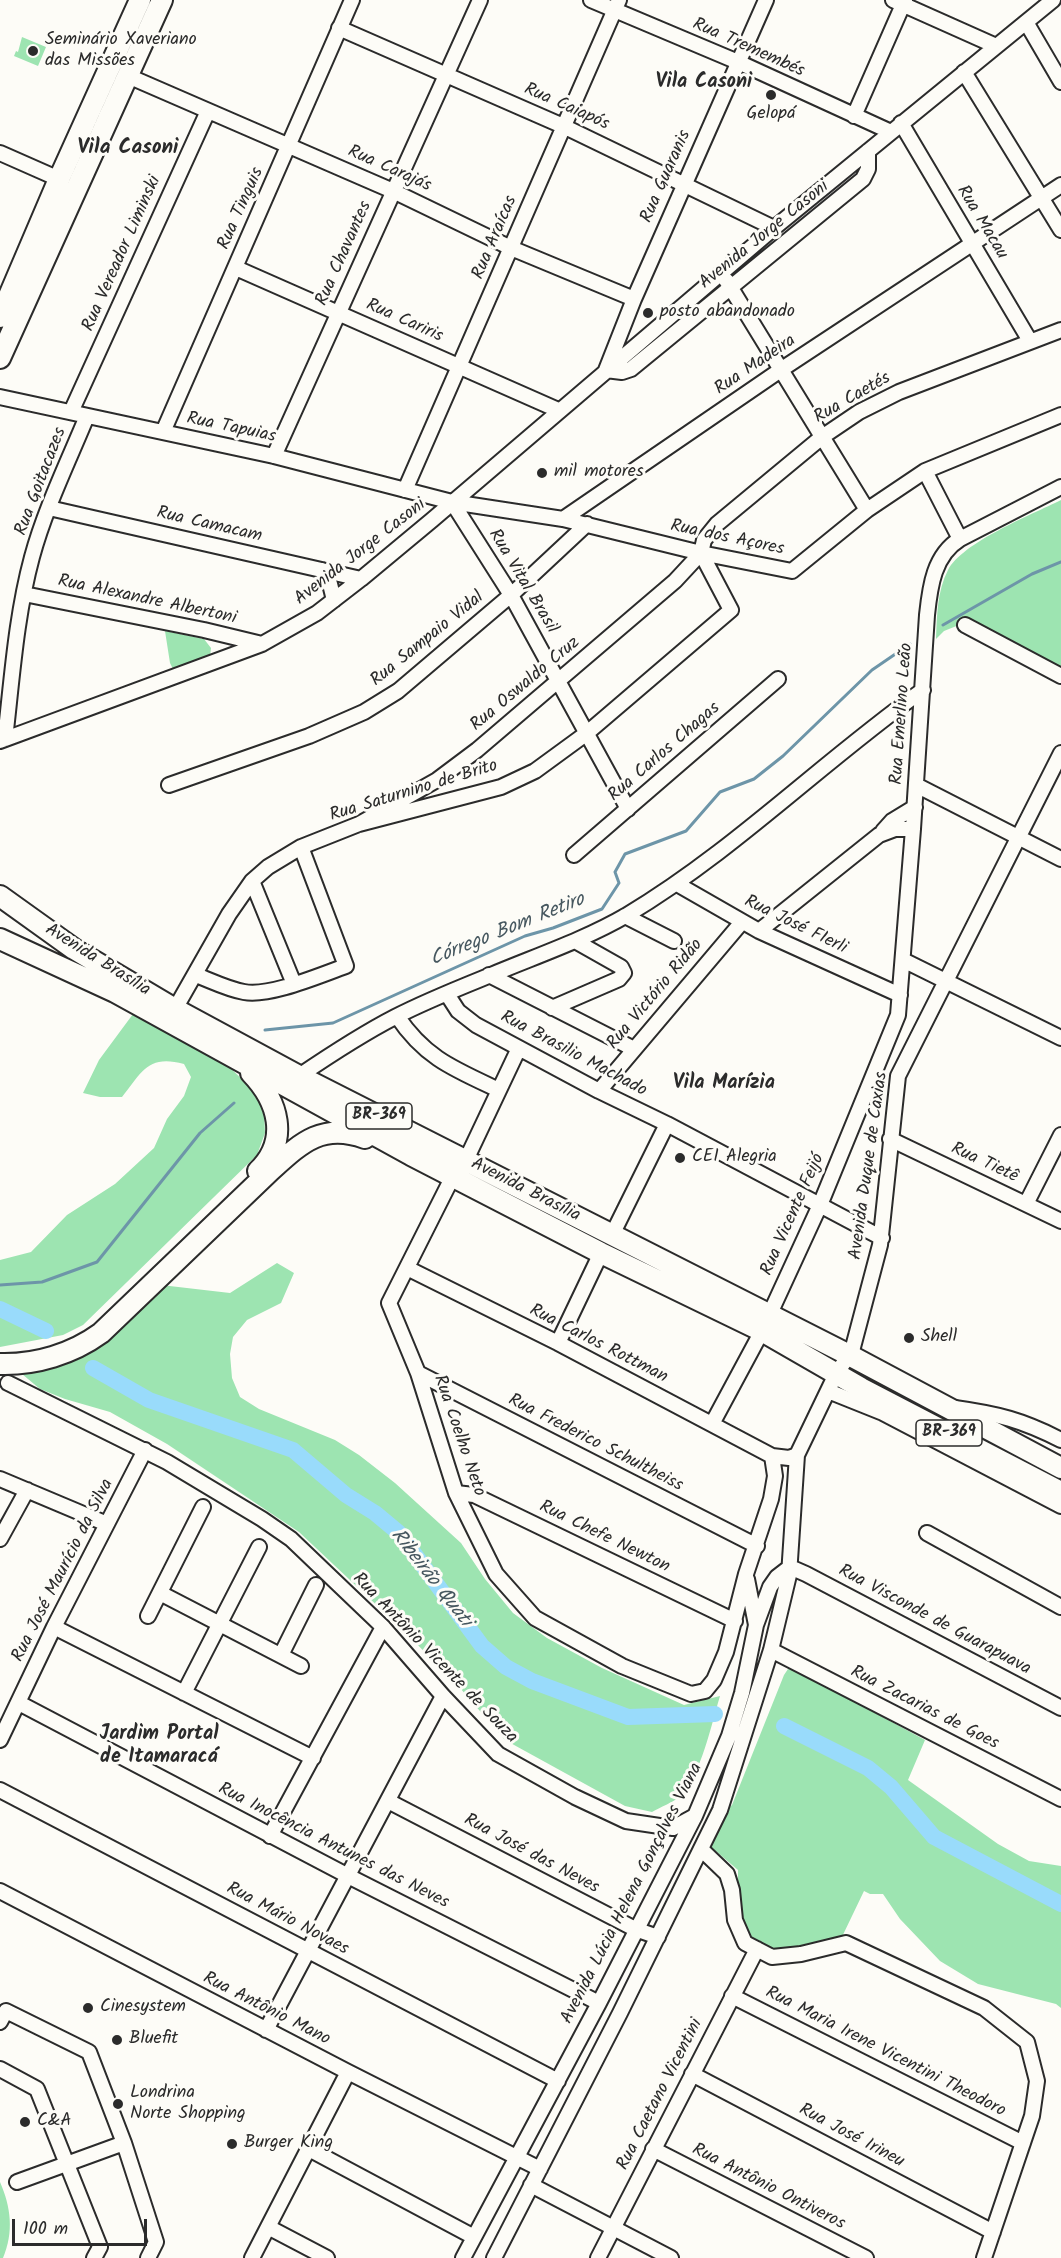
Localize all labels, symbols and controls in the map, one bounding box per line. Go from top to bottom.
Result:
street label: Rua Tremembés [689,15,807,83]
place label: Seminário Xaveriano das Missões [45,30,197,72]
marker: Seminário Xaveriano das Missões [26,44,40,58]
district label: Vila Casoni [656,72,752,96]
street label: Rua Caiapós [520,80,612,136]
marker: Gelopá [764,88,778,102]
place label: Gelopá [747,104,795,126]
street label: Rua Guaranis [637,127,697,227]
district label: Vila Casoni [77,136,179,162]
street label: Rua Carajás [344,142,434,198]
street label: Rua Tinguis [214,165,270,253]
street label: Rua Vereador Liminski [79,173,167,335]
street label: Avenida Jorge Casoni [696,177,834,295]
street label: Rua Macau [950,182,1012,264]
street label: Rua Araícas [469,193,523,283]
street label: Rua Chavantes [312,198,378,310]
street label: Rua Cariris [362,295,446,349]
place label: posto abandonado [660,302,795,324]
marker: posto abandonado [641,306,655,320]
street label: Rua Madeira [711,331,801,401]
street label: Rua Caetés [811,368,895,430]
street label: Rua Tapuias [184,409,278,449]
street label: Rua Goitacazes [12,425,72,539]
place label: mil motores [554,462,644,484]
marker: mil motores [535,466,549,480]
street label: Avenida Jorge Casoni [291,495,431,611]
street label: Rua Camacam [154,503,264,549]
street label: Rua dos Açores [668,516,786,562]
street label: Rua Vital Brasil [482,526,562,638]
street label: Rua Alexandre Albertoni [56,572,238,630]
street label: Rua Sampaio Vidal [367,588,489,692]
street label: Rua Oswaldo Cruz [467,633,585,737]
street label: Rua Emerlino Leão [887,642,919,786]
street label: Rua Carlos Chagas [605,699,725,807]
street label: Rua Saturnino de Brito [327,756,501,828]
water label: Córrego Bom Retiro [427,889,589,973]
street label: Rua José FIerli [740,892,850,960]
street label: Avenida Brasília [40,920,154,1002]
street label: Rua Victório Ridão [603,935,709,1055]
street label: Rua Brasilio Machado [496,1007,650,1103]
street label: Avenida Duque de Caxias [846,1071,894,1261]
district label: Vila Marízia [673,1073,775,1097]
road number: BR-369 [346,1103,412,1129]
street label: Rua Tietê [947,1139,1021,1189]
place label: CEI Alegria [692,1147,777,1169]
marker: CEI Alegria [673,1151,687,1165]
street label: Rua Vicente Feijó [757,1151,831,1279]
street label: Avenida Brasília [467,1154,583,1228]
street label: Rua Carlos Rottman [525,1301,671,1389]
place label: Shell [921,1327,957,1349]
marker: Shell [902,1331,916,1345]
street label: Rua Coelho Neto [427,1373,489,1499]
street label: Rua Frederico Schultheiss [504,1390,686,1498]
road number: BR-369 [916,1420,982,1446]
street label: Rua José Maurício da Silva [8,1476,120,1666]
street label: Rua Chefe Newton [535,1497,673,1579]
water label: Ribeirão Quati [384,1525,476,1633]
street label: Rua Visconde de Guarapuava [834,1561,1034,1681]
street label: Rua Antônio Vicente de Souza [347,1569,521,1749]
street label: Rua Zacarias de Goes [846,1662,1002,1756]
district label: Jardim Portal de Itamaracá [99,1724,219,1771]
street label: Avenida Lúcia Helena Gonçalves Viana [558,1760,708,2028]
street label: Rua Inocência Antunes das Neves [214,1779,452,1915]
street label: Rua José das Neves [460,1810,602,1900]
street label: Rua Mário Novaes [222,1879,352,1961]
street label: Rua Antônio Mano [199,1969,333,2051]
street label: Rua Maria Irene Vicentini Theodoro [761,1983,1009,2123]
place label: Cinesystem [100,1997,186,2019]
marker: Cinesystem [81,2001,95,2015]
street label: Rua Caetano Vicentini [613,2016,709,2174]
place label: Bluefit [129,2029,178,2051]
marker: Bluefit [110,2033,124,2047]
place label: Londrina Norte Shopping [130,2083,246,2126]
marker: Londrina Norte Shopping [111,2097,125,2111]
street label: Rua José Irineu [795,2100,907,2174]
place label: C&A [37,2111,71,2133]
marker: C&A [18,2115,32,2129]
place label: Burger King [244,2133,333,2155]
marker: Burger King [225,2137,239,2151]
street label: Rua Antônio Ontiveros [688,2140,848,2236]
scale bar [15,2207,150,2245]
text: 100 m [23,2215,68,2244]

